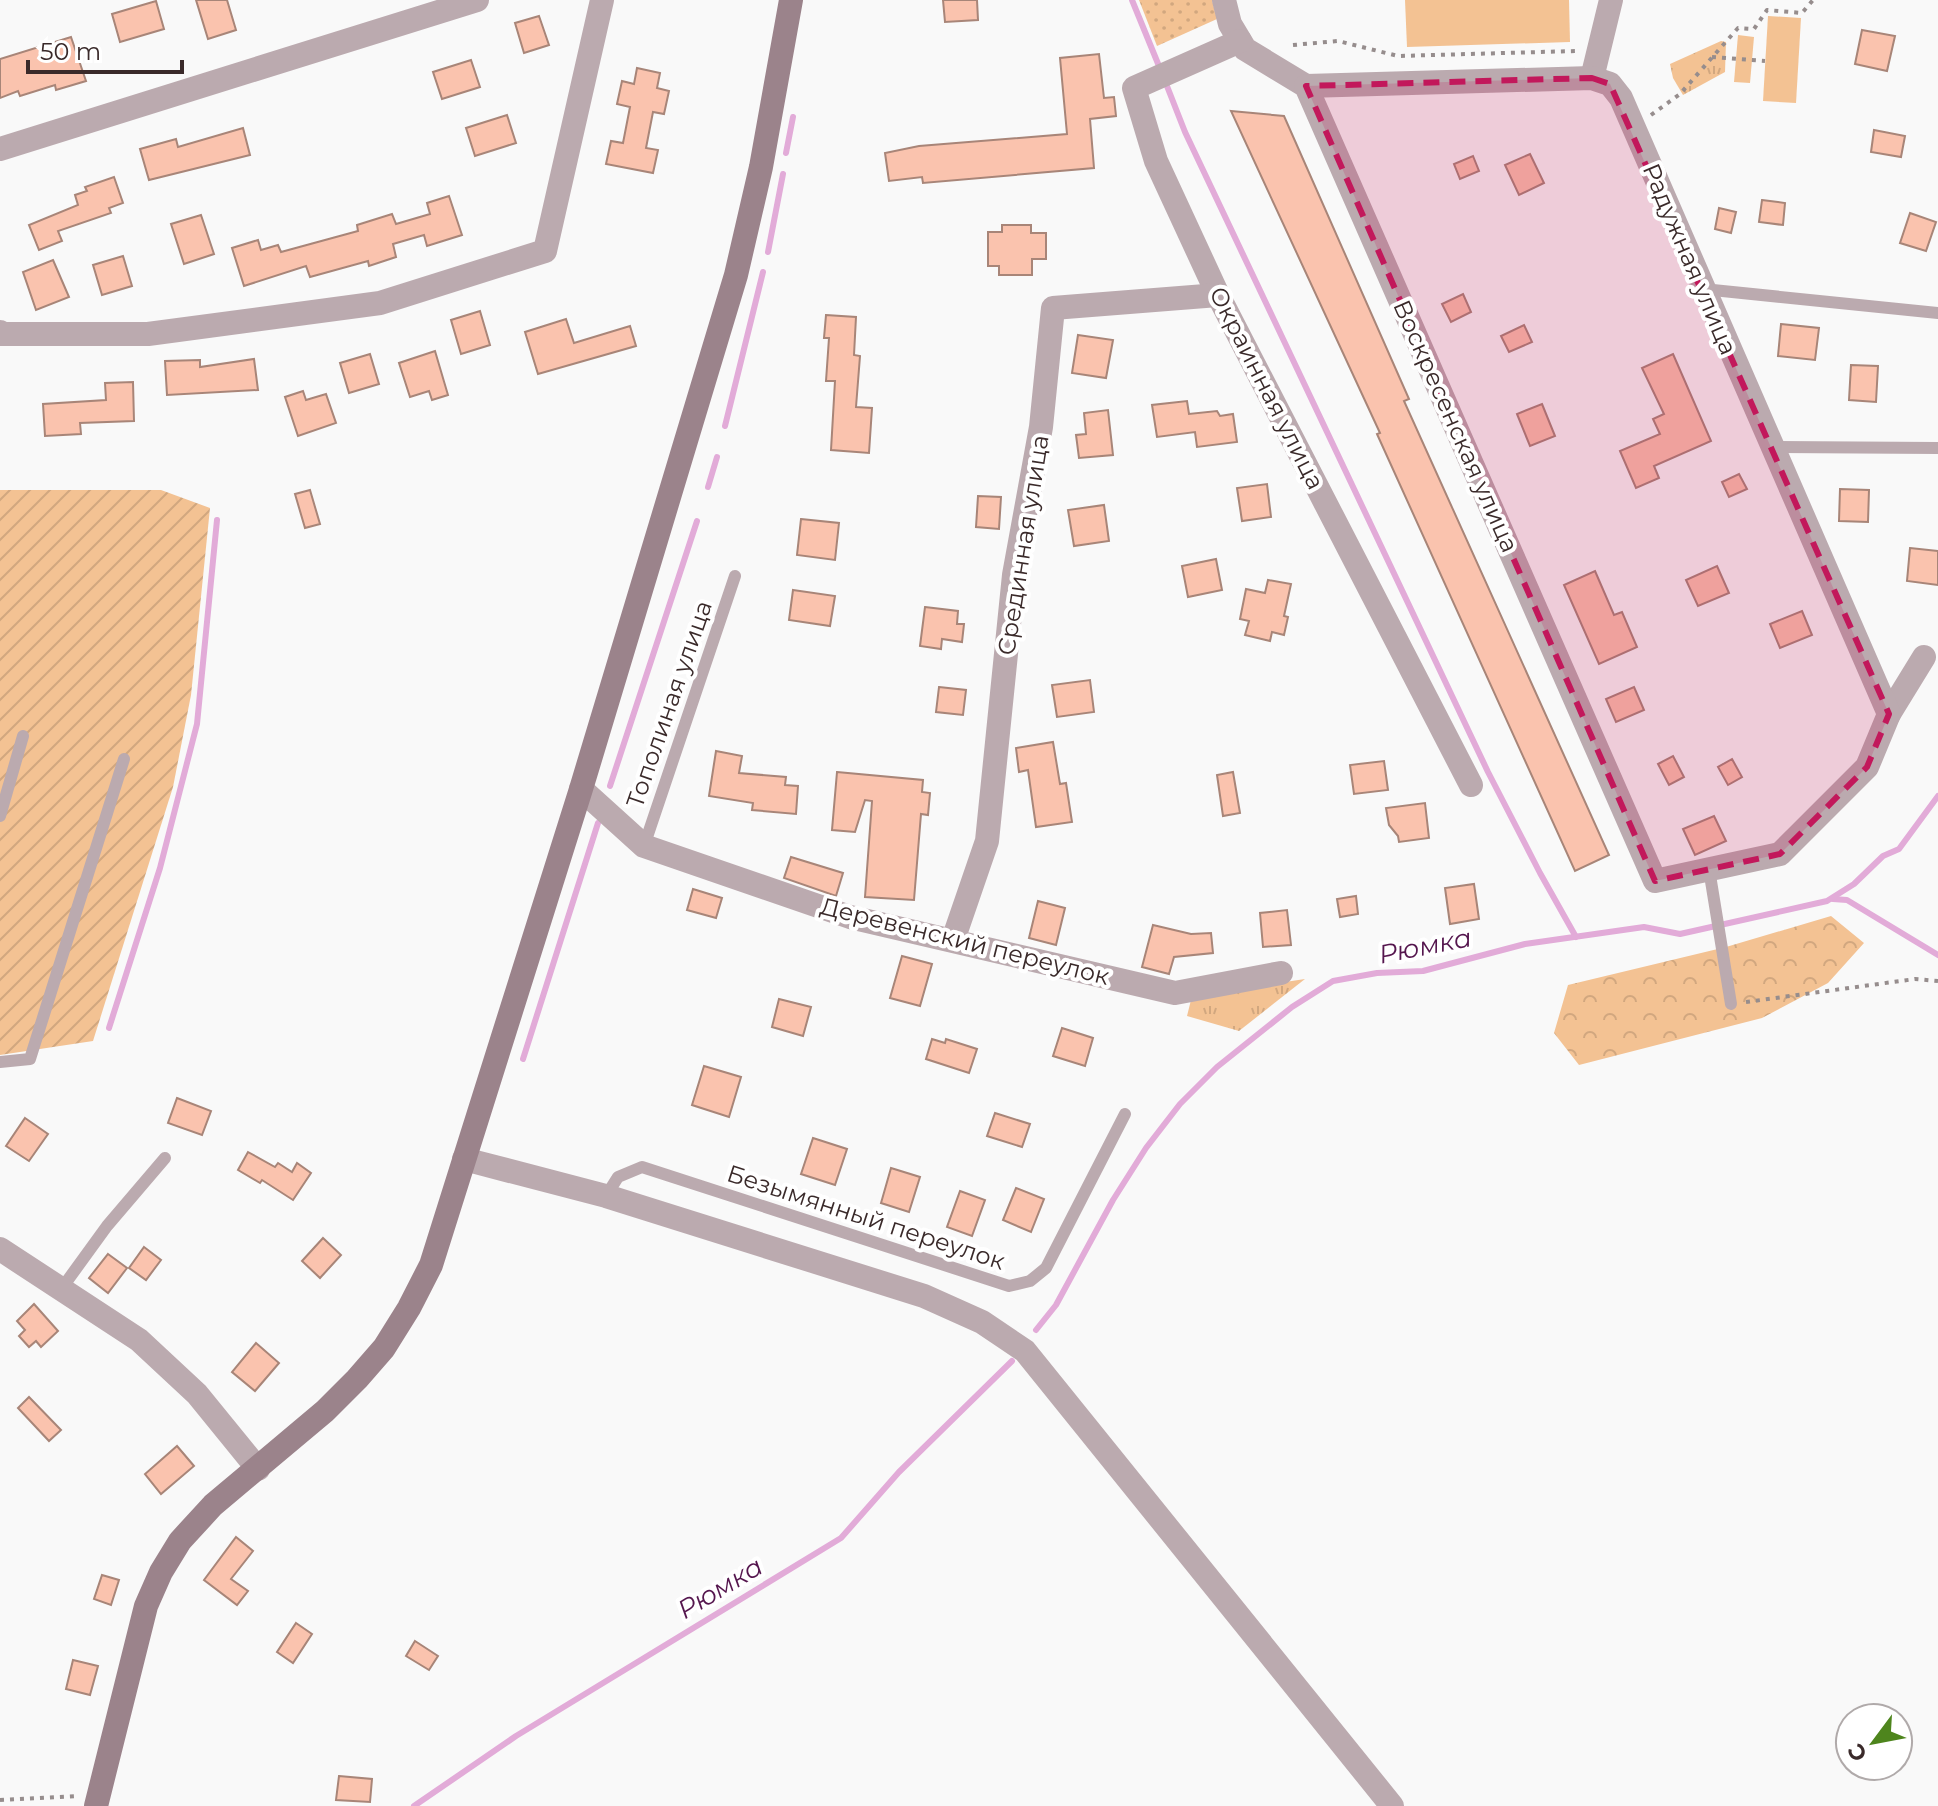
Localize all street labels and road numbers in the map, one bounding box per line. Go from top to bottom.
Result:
street label: Радужная улица [1637,159,1743,359]
street label: Окраинная улица [1203,282,1331,494]
street label: Воскресенская улица [1387,295,1525,557]
street label: Срединная улица [991,433,1055,657]
street label: Тополиная улица [620,597,718,811]
street label: Деревенский переулок [818,891,1112,991]
street label: Безымянный переулок [723,1158,1009,1276]

